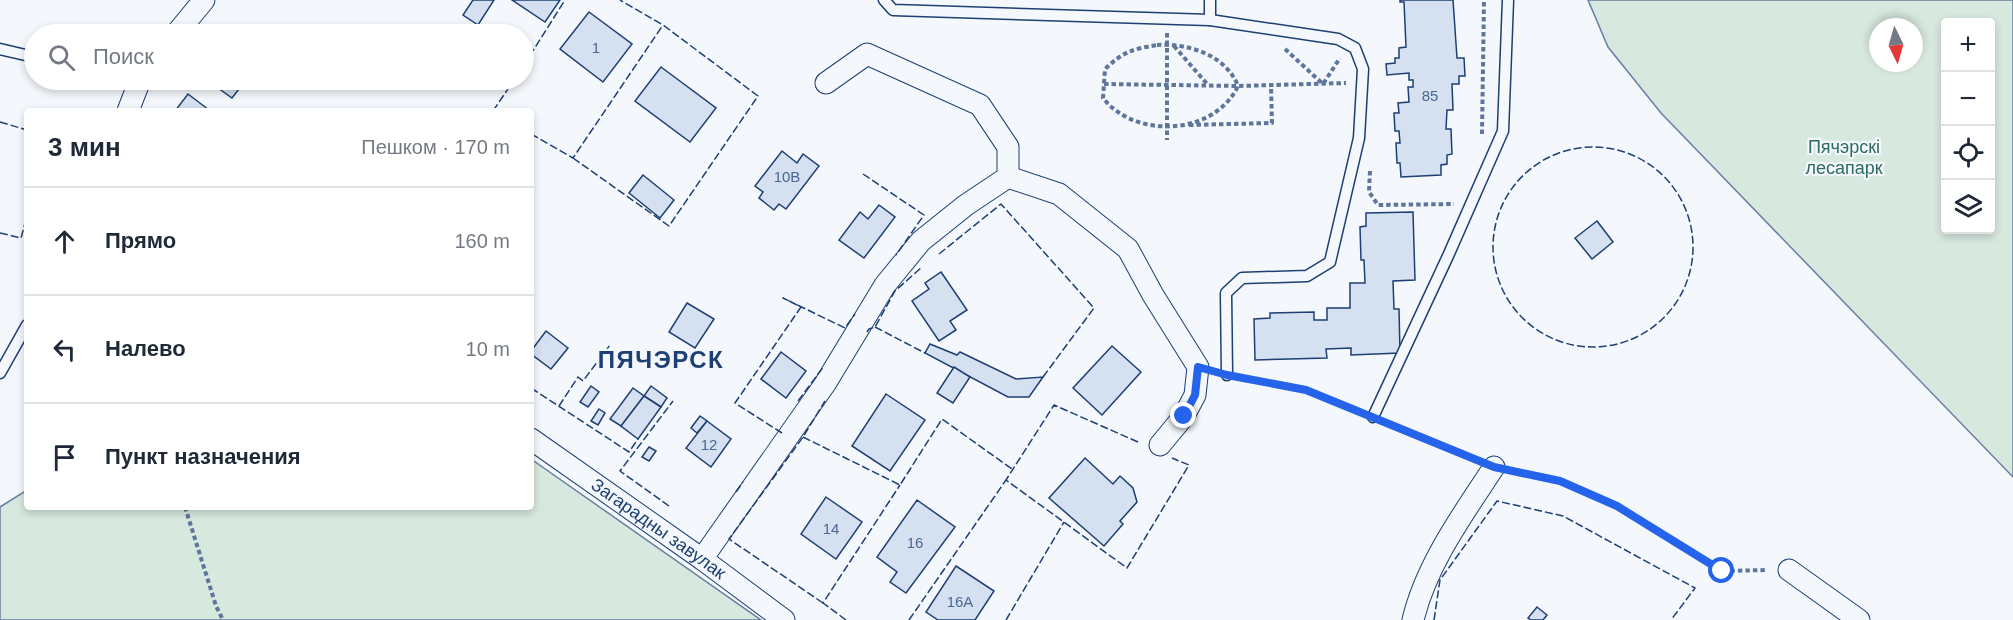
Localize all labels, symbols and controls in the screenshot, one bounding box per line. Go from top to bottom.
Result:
north arrow [1869,18,1923,72]
map controls [1941,18,1995,234]
button: + [1941,18,1995,72]
search box [24,24,534,90]
house number: 1 [592,39,600,56]
icon: search [45,41,78,74]
text: Поиск [93,44,154,69]
button: − [1941,72,1995,126]
house number: 85 [1422,87,1438,104]
button: locate [1941,126,1995,180]
text: 3 мин [48,132,121,162]
text: Пешком · 170 m [361,136,510,158]
park label: Пячэрскі лесапарк [1805,137,1883,178]
house number: 10В [774,168,800,185]
button: layers [1941,180,1995,234]
icon: ahead [48,225,81,258]
text: Прямо [105,228,176,253]
text: 160 m [454,230,510,252]
icon: left [48,333,81,366]
text: Налево [105,336,186,361]
text: 10 m [466,338,510,360]
district label: ПЯЧЭРСК [598,346,724,373]
route end [1170,402,1196,428]
house number: 12 [701,436,717,453]
icon: arrive [48,441,81,474]
text: Пункт назначения [105,444,301,469]
street label: Загарадны завулак [587,474,730,583]
house number: 14 [823,520,839,537]
house number: 16 [907,534,923,551]
route start [1708,557,1734,583]
house number: 16А [947,593,973,610]

